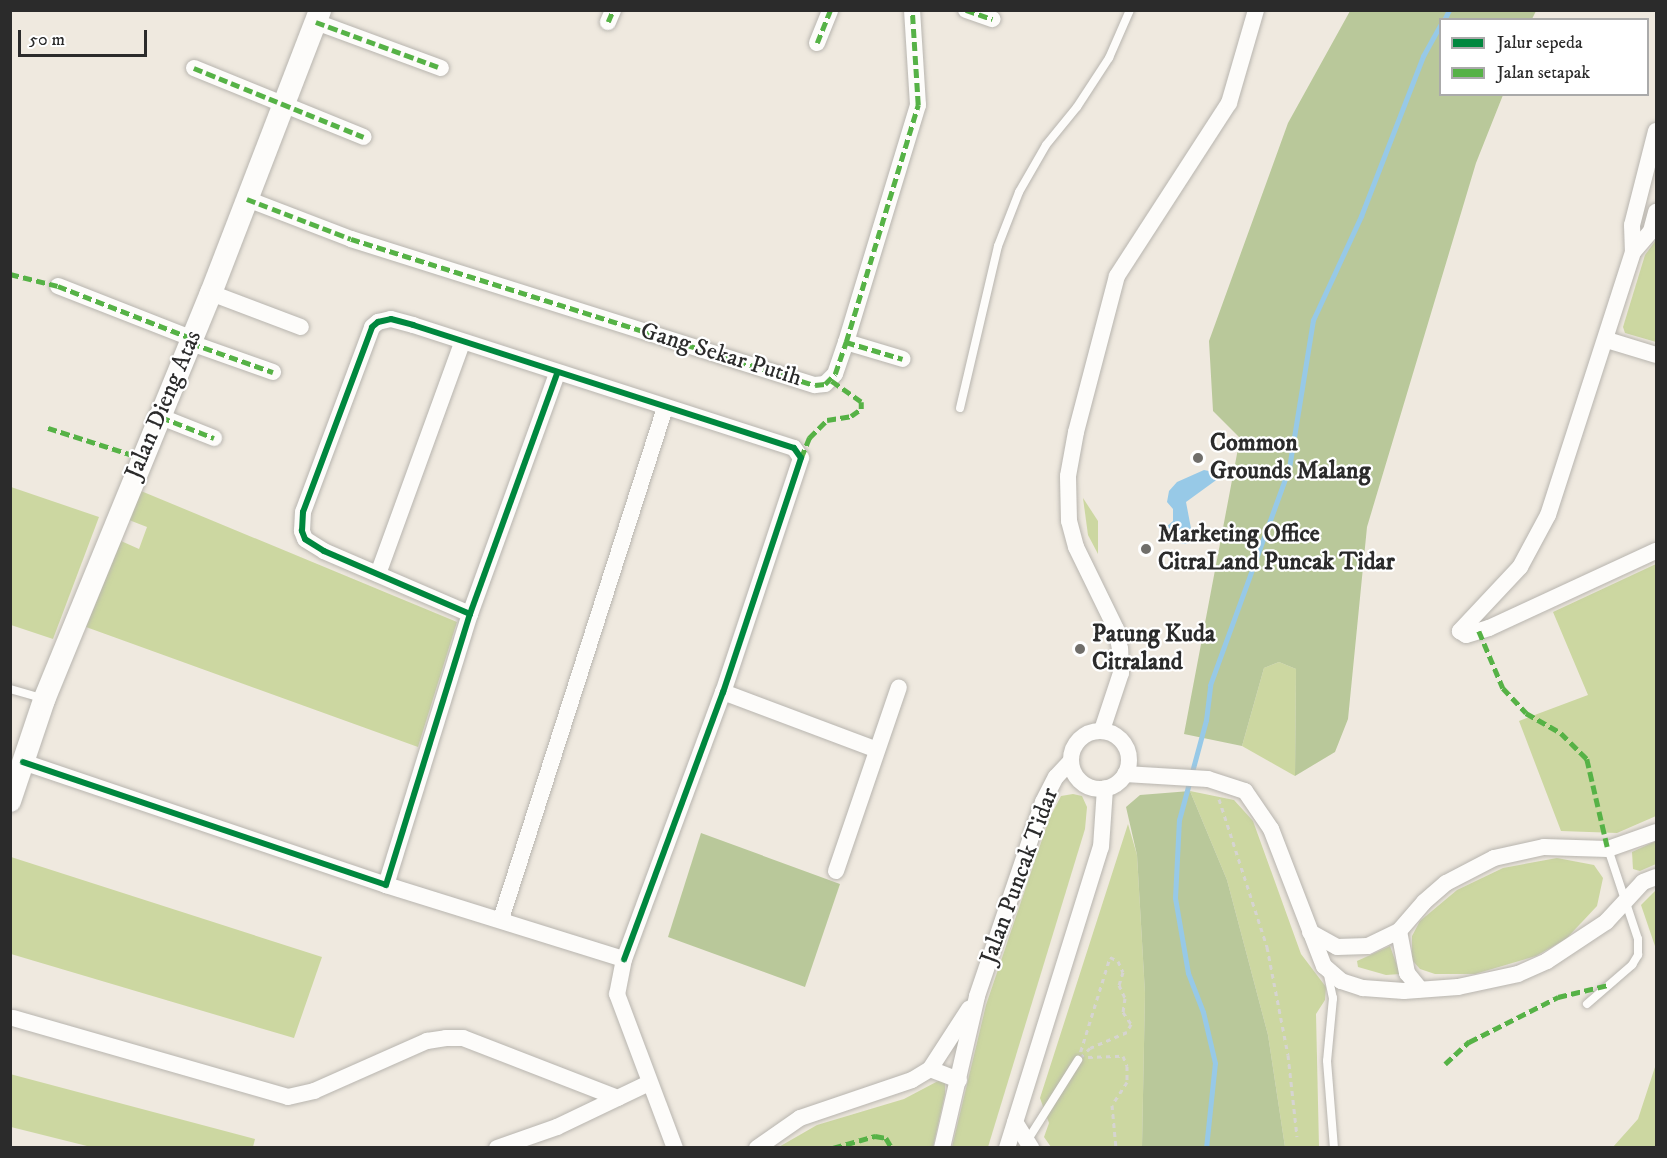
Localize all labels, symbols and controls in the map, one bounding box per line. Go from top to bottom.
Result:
scale bar [21,18,150,56]
legend [1439,18,1649,96]
text: 50 m [29,29,65,51]
text: Jalur sepeda [1497,32,1583,54]
text: Jalan setapak [1497,62,1590,84]
street label: Gang Sekar Putih [637,317,805,393]
street label: Jalan Dieng Atas [120,326,208,484]
place label: Common Grounds Malang [1210,430,1370,486]
marker: Common Grounds Malang [1191,451,1205,465]
place label: Marketing Office CitraLand Puncak Tidar [1158,521,1395,577]
marker: Marketing Office CitraLand Puncak Tidar [1139,542,1153,556]
place label: Patung Kuda Citraland [1092,621,1215,677]
marker: Patung Kuda Citraland [1073,642,1087,656]
street label: Jalan Puncak Tidar [975,784,1065,968]

